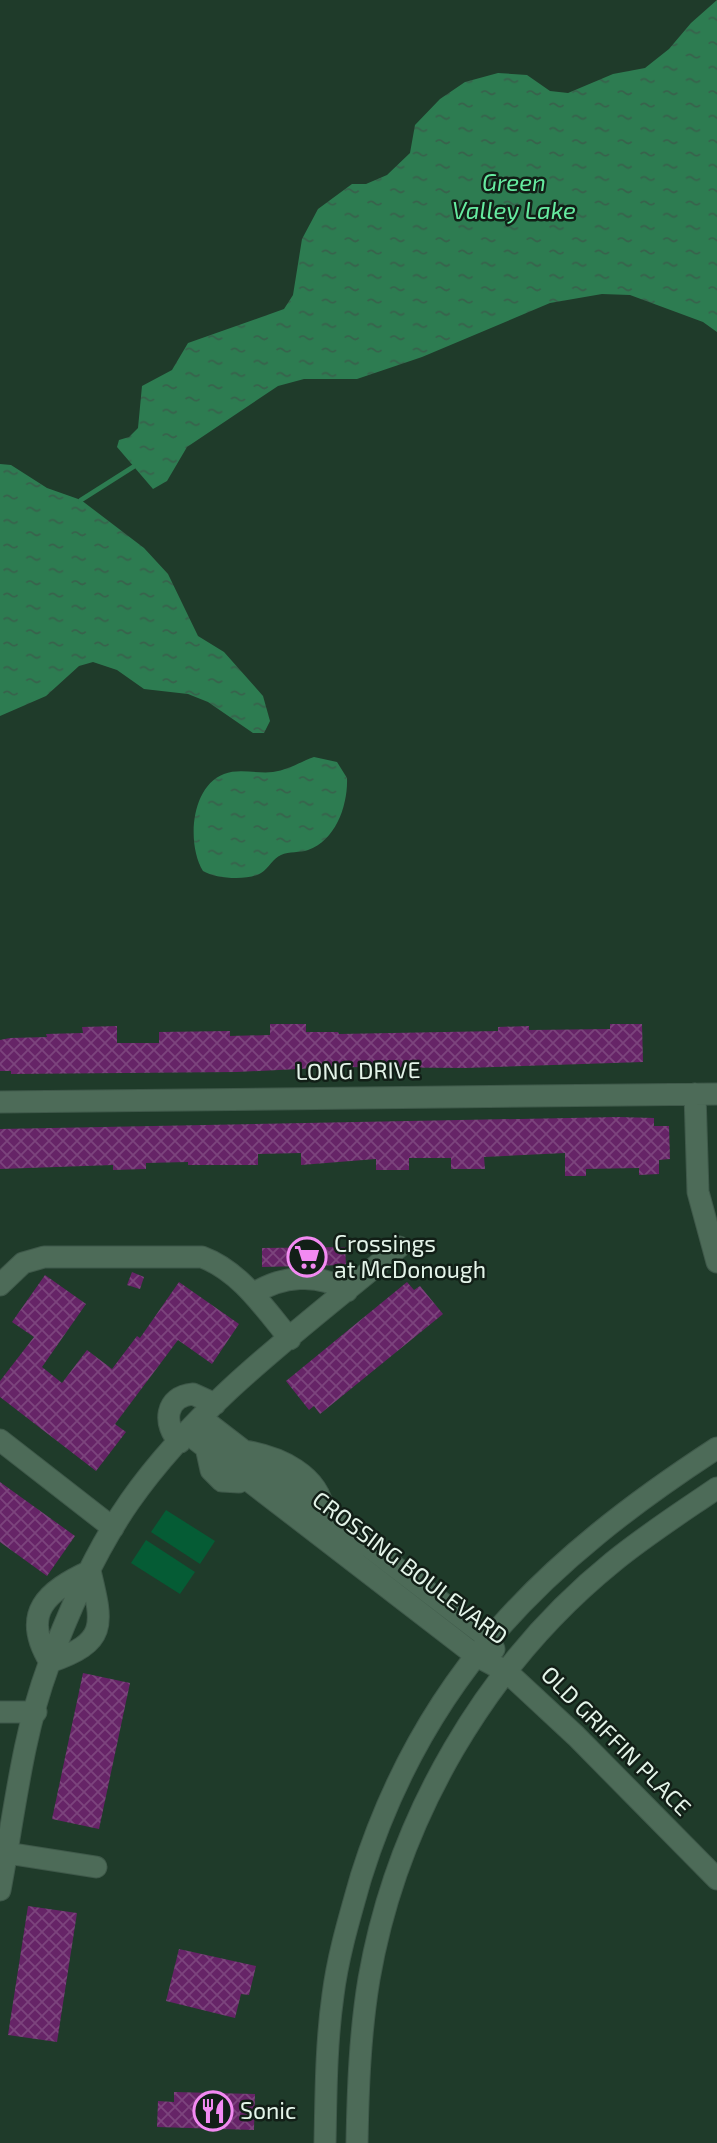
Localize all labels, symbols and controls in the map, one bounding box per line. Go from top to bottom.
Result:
water label: Green Valley Lake [452,167,576,224]
street label: LONG DRIVE [295,1055,421,1085]
place label: Crossings at McDonough [334,1229,486,1283]
supermarket icon: Crossings at McDonough [286,1236,328,1278]
street label: CROSSING BOULEVARD [308,1485,514,1650]
street label: OLD GRIFFIN PLACE [536,1660,697,1821]
restaurant icon: Sonic [192,2090,234,2132]
place label: Sonic [240,2096,296,2124]

